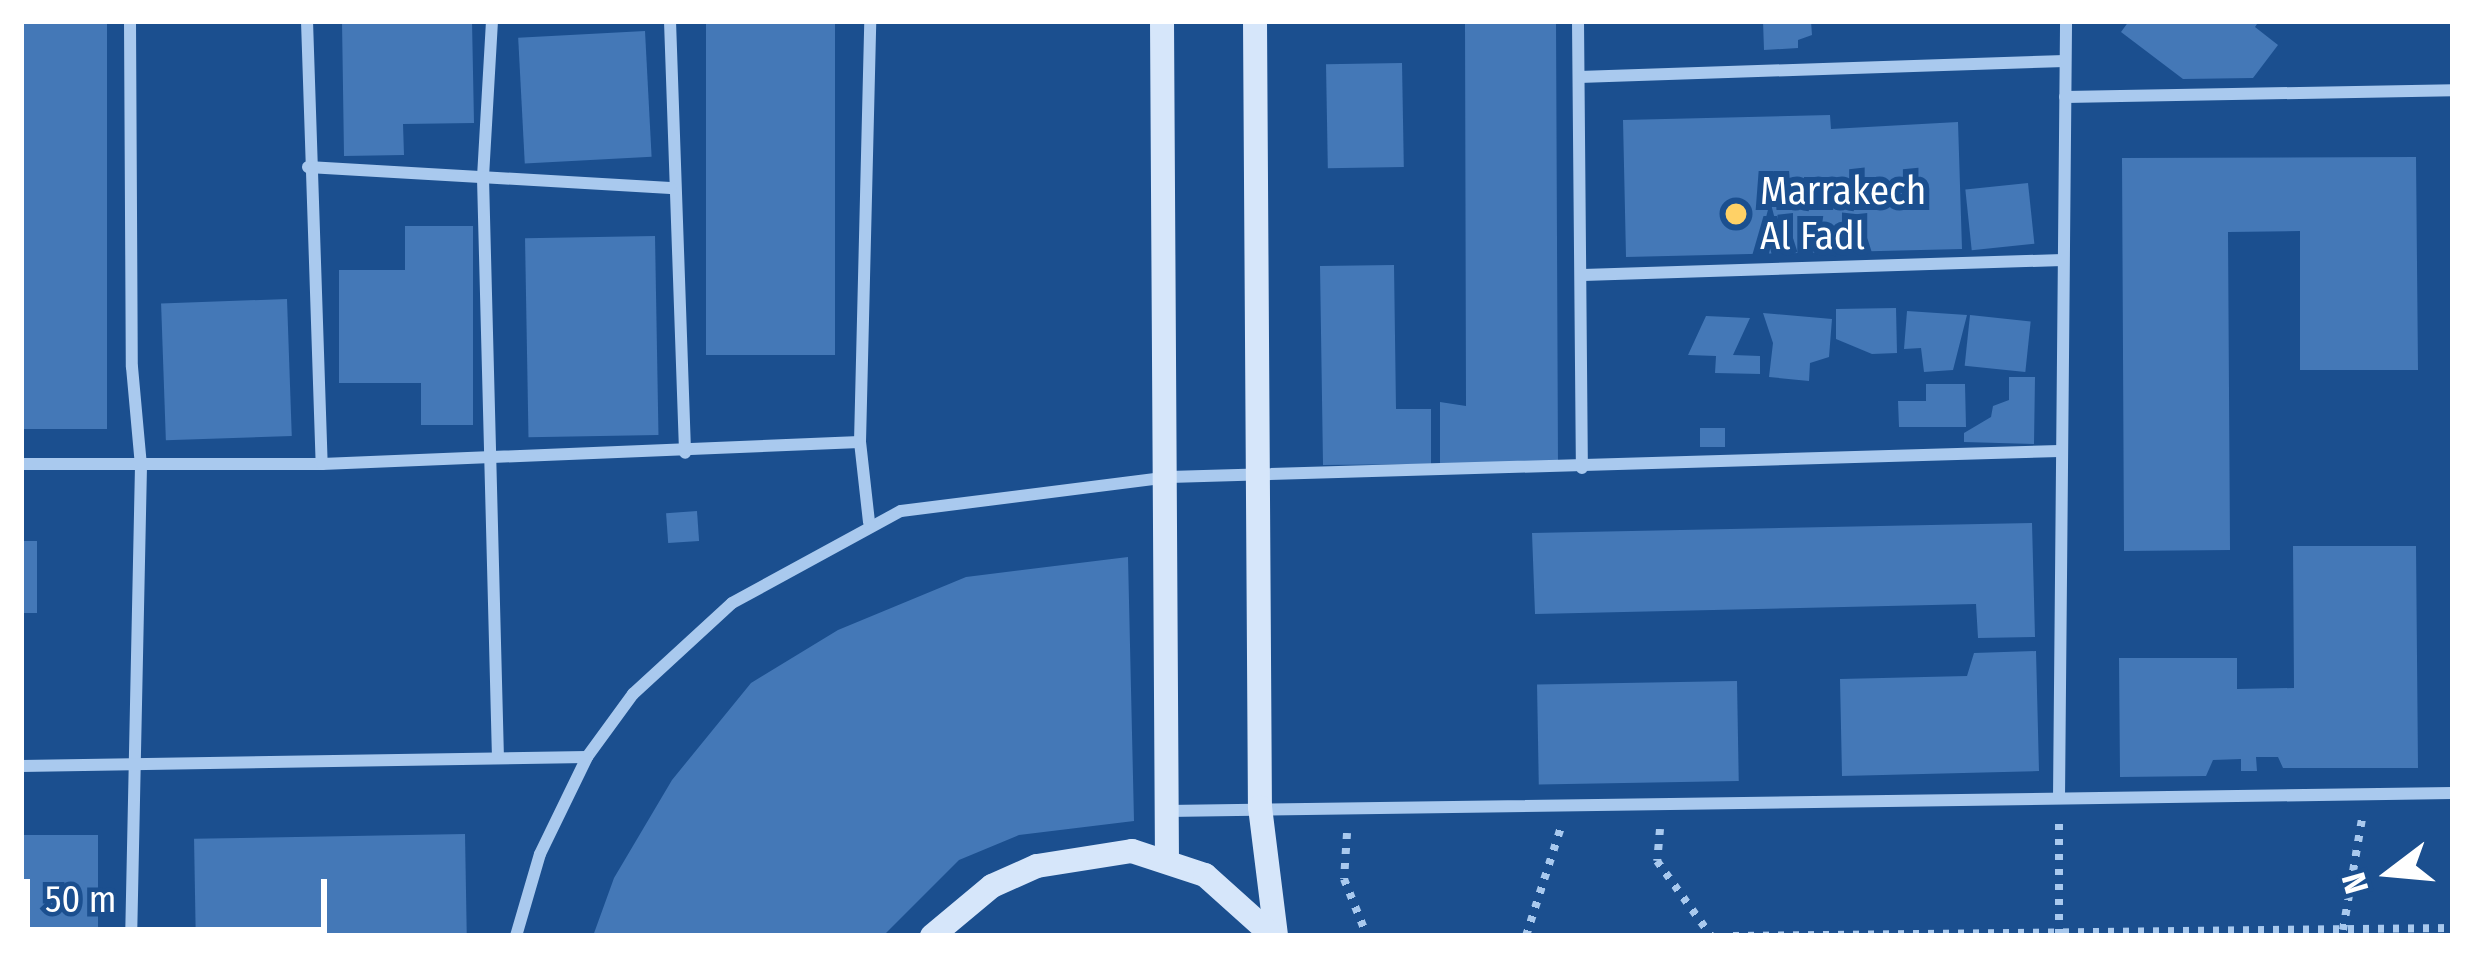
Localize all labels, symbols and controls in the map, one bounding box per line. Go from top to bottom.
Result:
place label: Marrakech Al Fadl [1760,169,1926,260]
marker: Marrakech Al Fadl [1723,201,1749,227]
north arrow [2330,813,2450,933]
scale bar [30,855,333,929]
text: N [2333,868,2377,898]
text: 50 m [45,878,116,922]

